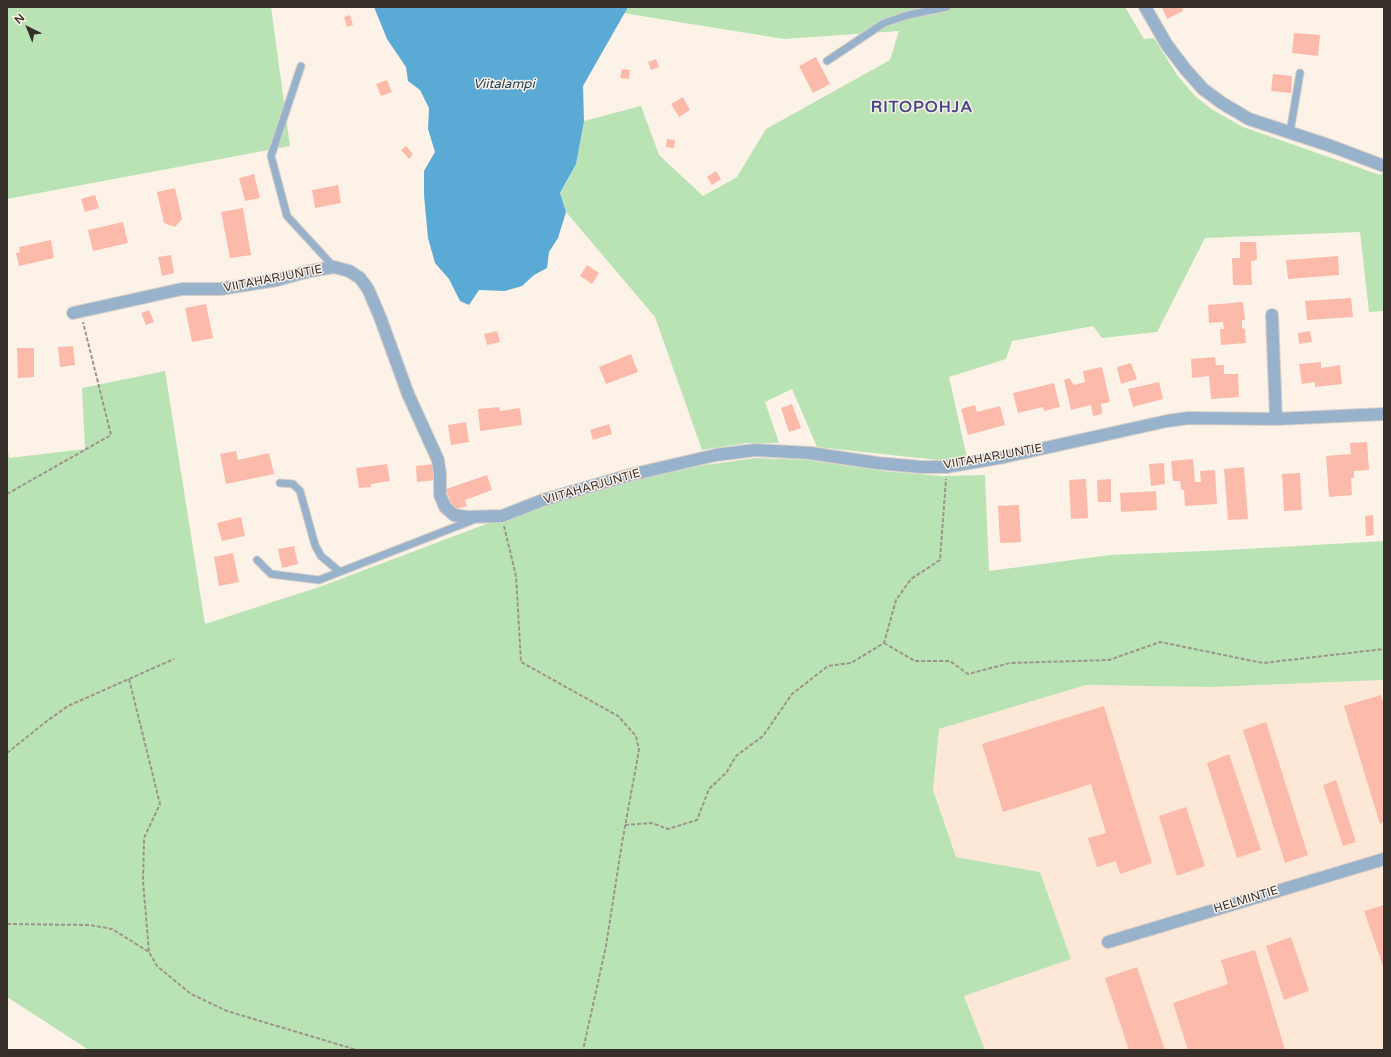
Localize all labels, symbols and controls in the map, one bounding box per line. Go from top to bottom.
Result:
north arrow [8,8,48,48]
text: N [12,11,27,27]
water label: Viitalampi [473,77,535,93]
district label: RITOPOHJA [871,98,973,118]
street label: VIITAHARJUNTIE [223,262,323,296]
street label: VIITAHARJUNTIE [943,441,1043,473]
street label: VIITAHARJUNTIE [542,466,642,508]
street label: HELMINTIE [1212,883,1280,917]

